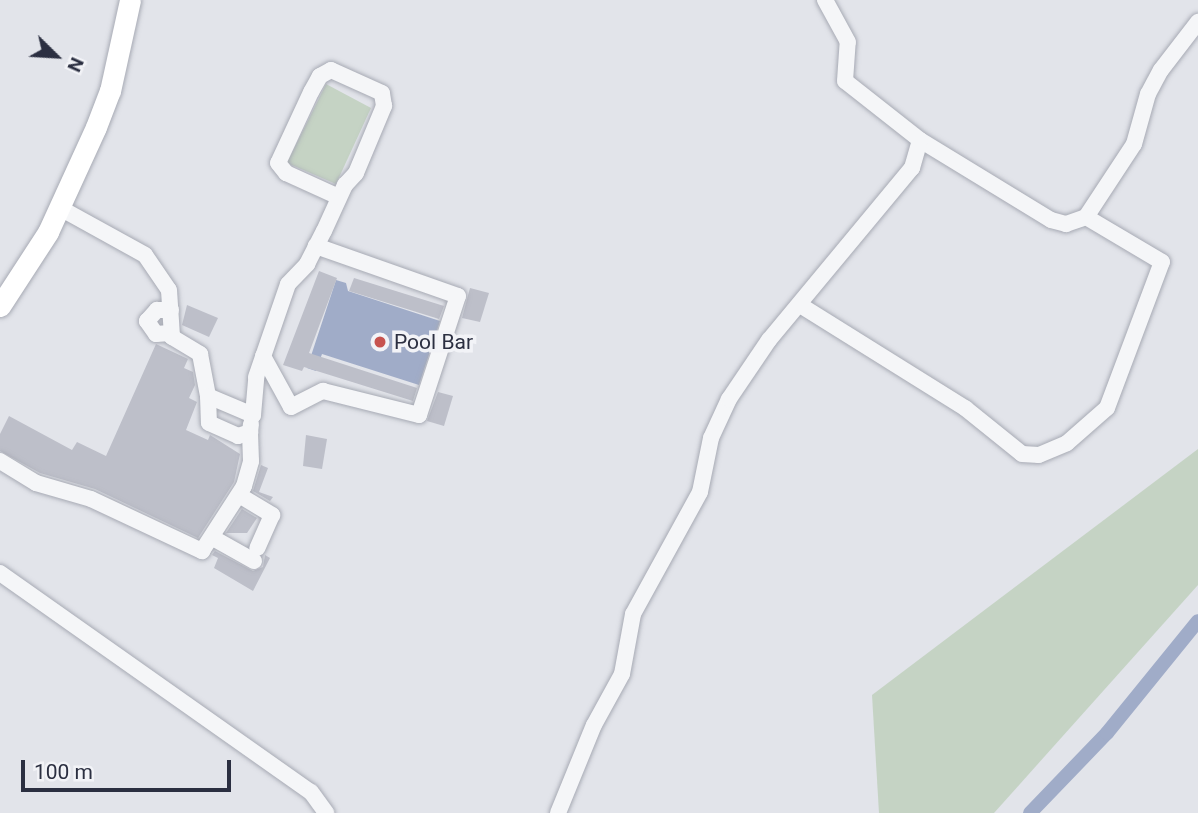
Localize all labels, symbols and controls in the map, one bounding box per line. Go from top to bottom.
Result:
north arrow [21,21,91,91]
text: N [62,54,89,76]
place label: Pool Bar [394,329,473,355]
marker: Pool Bar [372,334,388,350]
scale bar [24,746,234,790]
text: 100 m [34,760,93,784]

